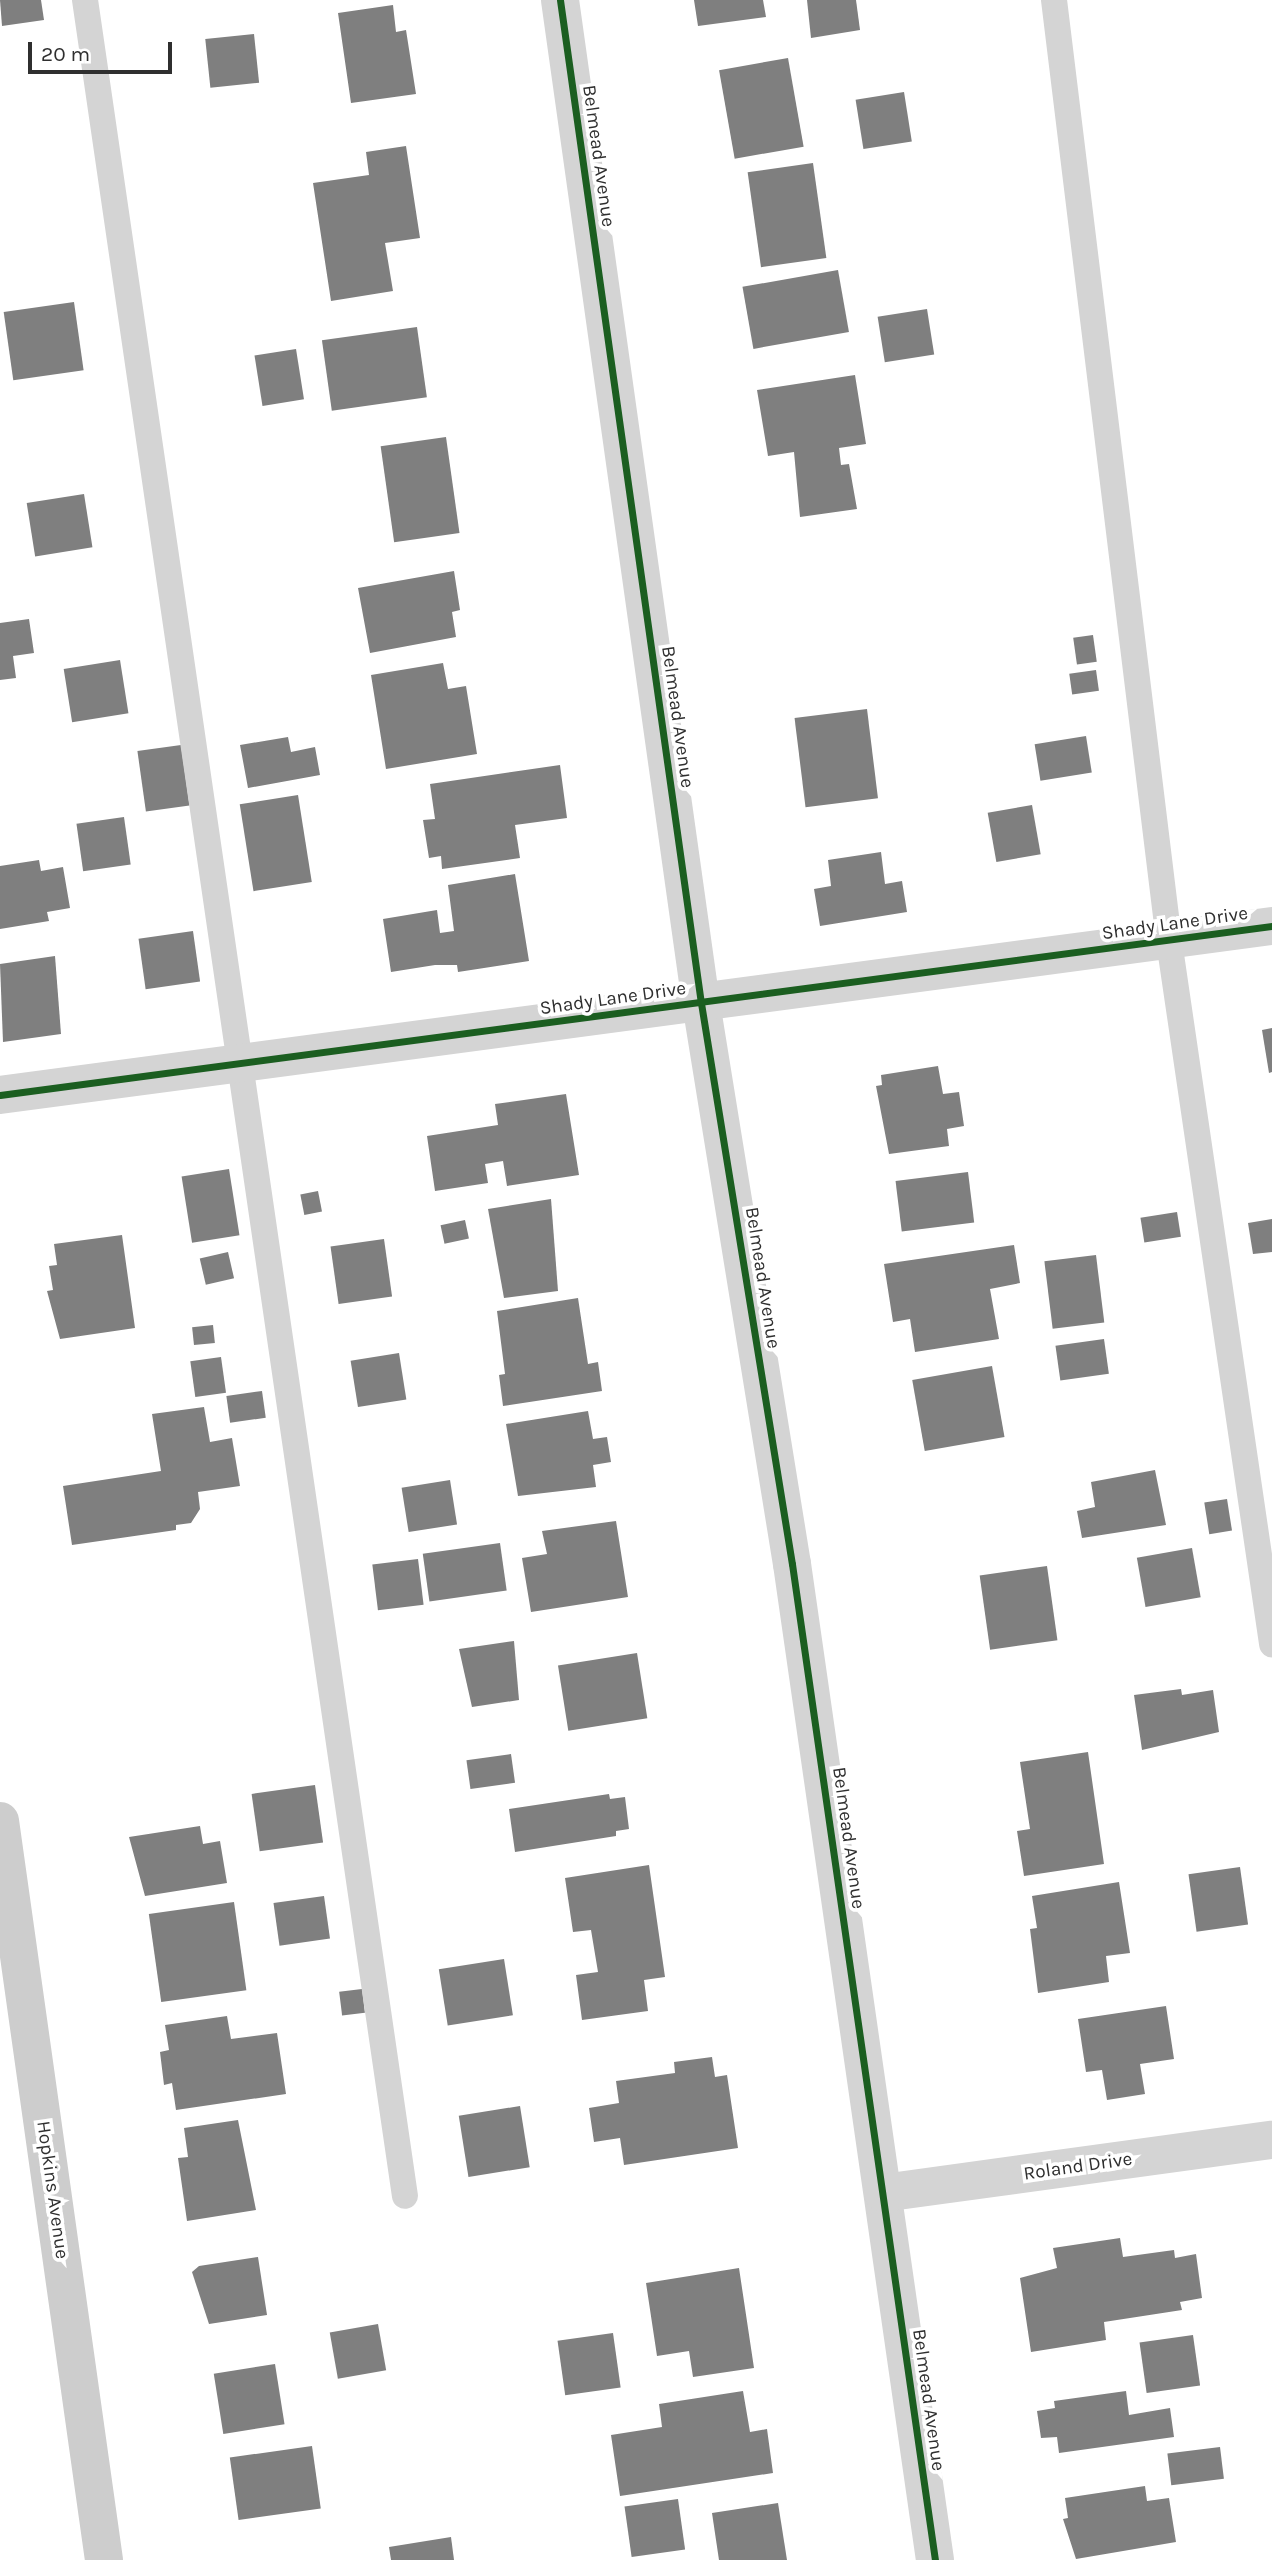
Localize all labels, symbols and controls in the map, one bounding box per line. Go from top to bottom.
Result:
scale bar [32,28,175,72]
text: 20 m [41,42,90,66]
street label: Belmead Avenue [577,84,619,228]
street label: Belmead Avenue [656,645,698,789]
street label: Shady Lane Drive [1100,902,1250,946]
street label: Shady Lane Drive [538,977,688,1021]
street label: Belmead Avenue [740,1206,784,1350]
street label: Belmead Avenue [827,1766,869,1910]
street label: Hopkins Avenue [31,2120,73,2260]
street label: Roland Drive [1022,2148,1134,2186]
street label: Belmead Avenue [907,2328,949,2472]

